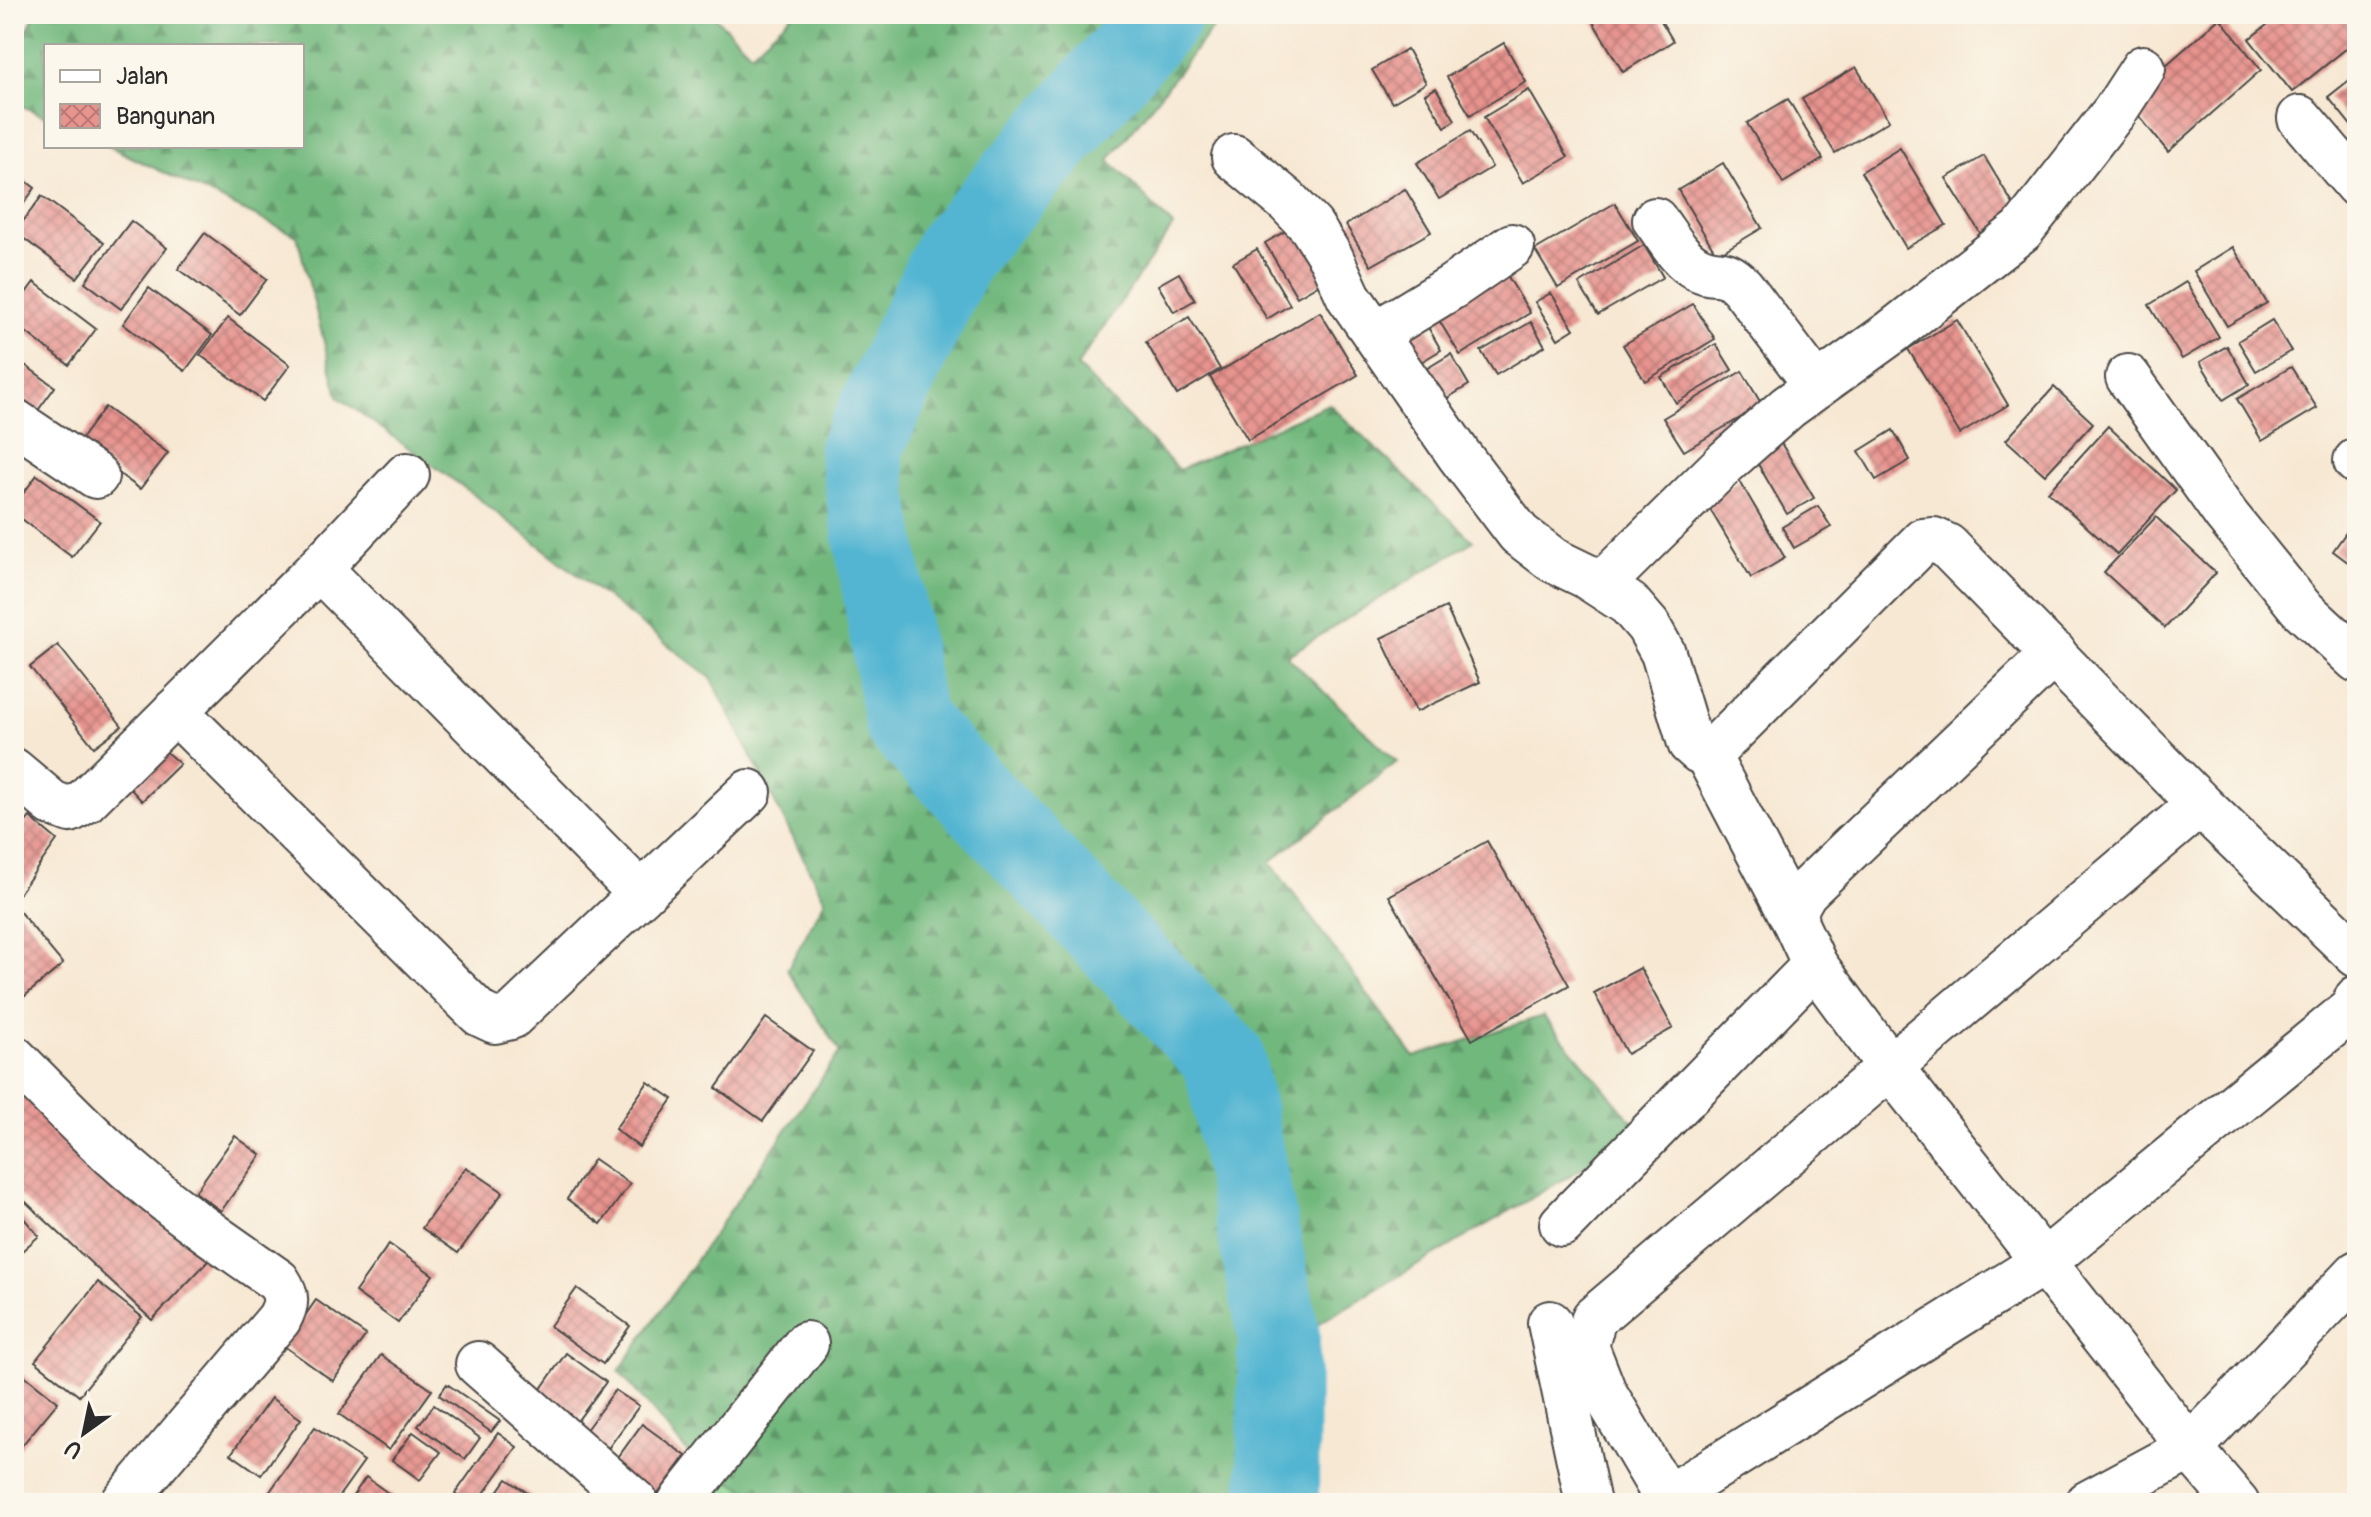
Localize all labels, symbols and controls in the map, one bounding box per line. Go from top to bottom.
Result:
legend [44,44,304,148]
text: Jalan [116,62,168,91]
text: Bangunan [116,102,215,131]
north arrow [44,1393,124,1473]
text: U [60,1433,87,1465]

